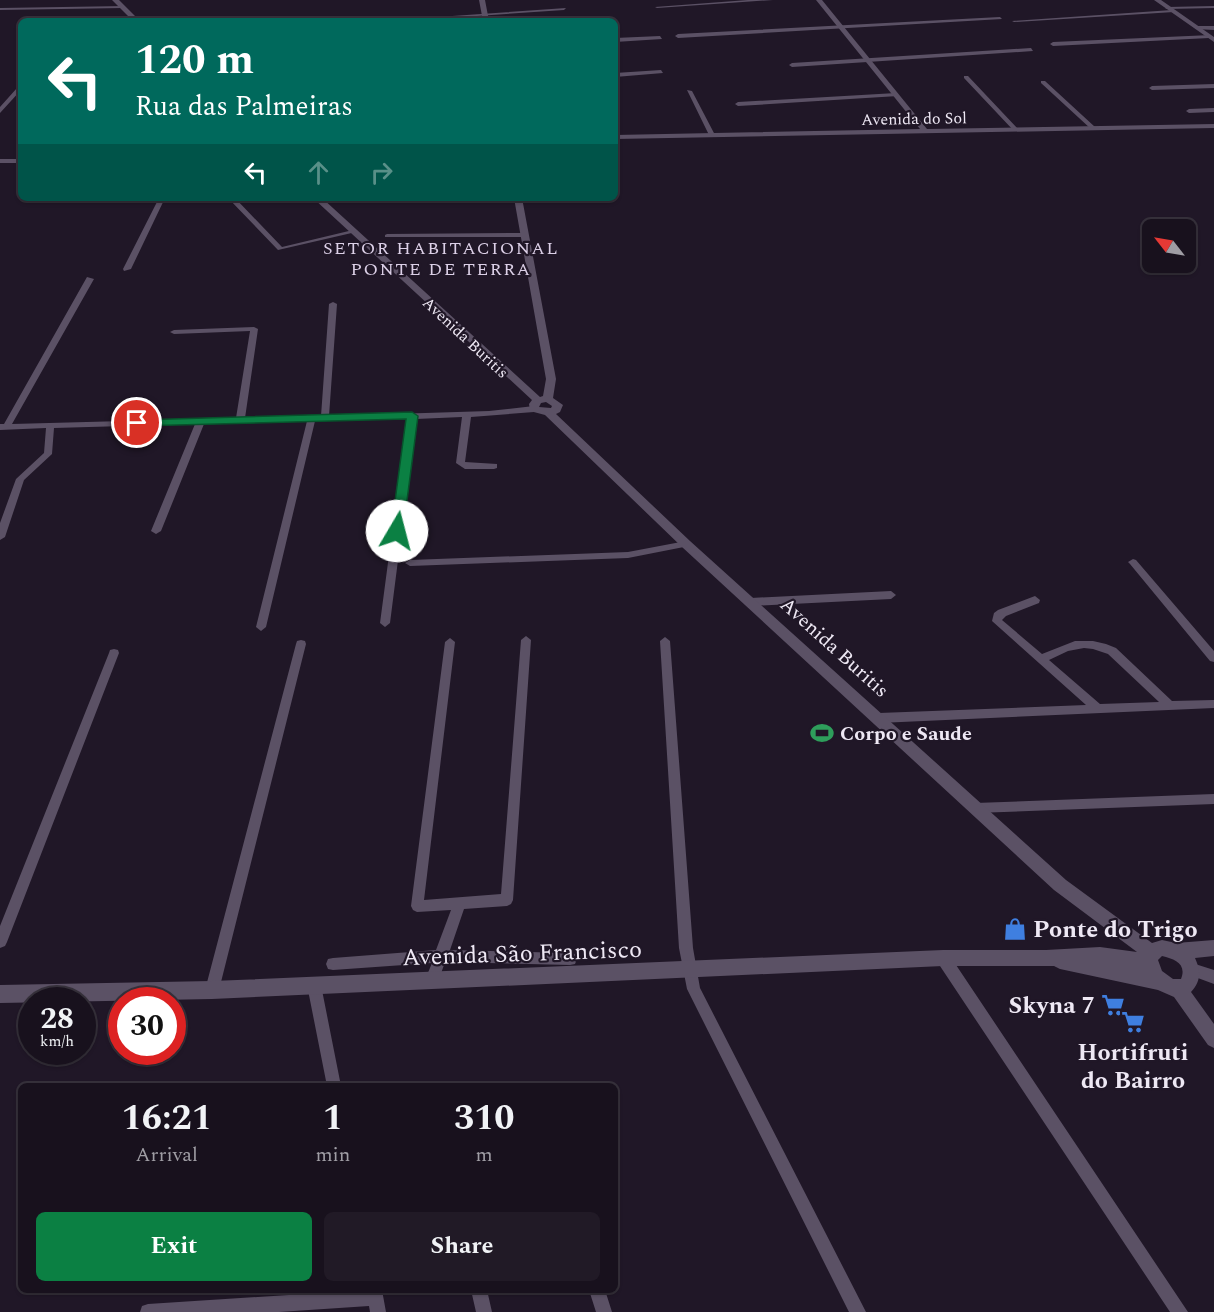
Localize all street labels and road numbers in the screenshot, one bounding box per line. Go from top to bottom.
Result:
street label: Avenida do Sol [861,106,967,132]
street label: Avenida Buritis [417,291,514,384]
street label: Avenida Buritis [773,590,896,705]
street label: Avenida São Francisco [402,932,643,976]

